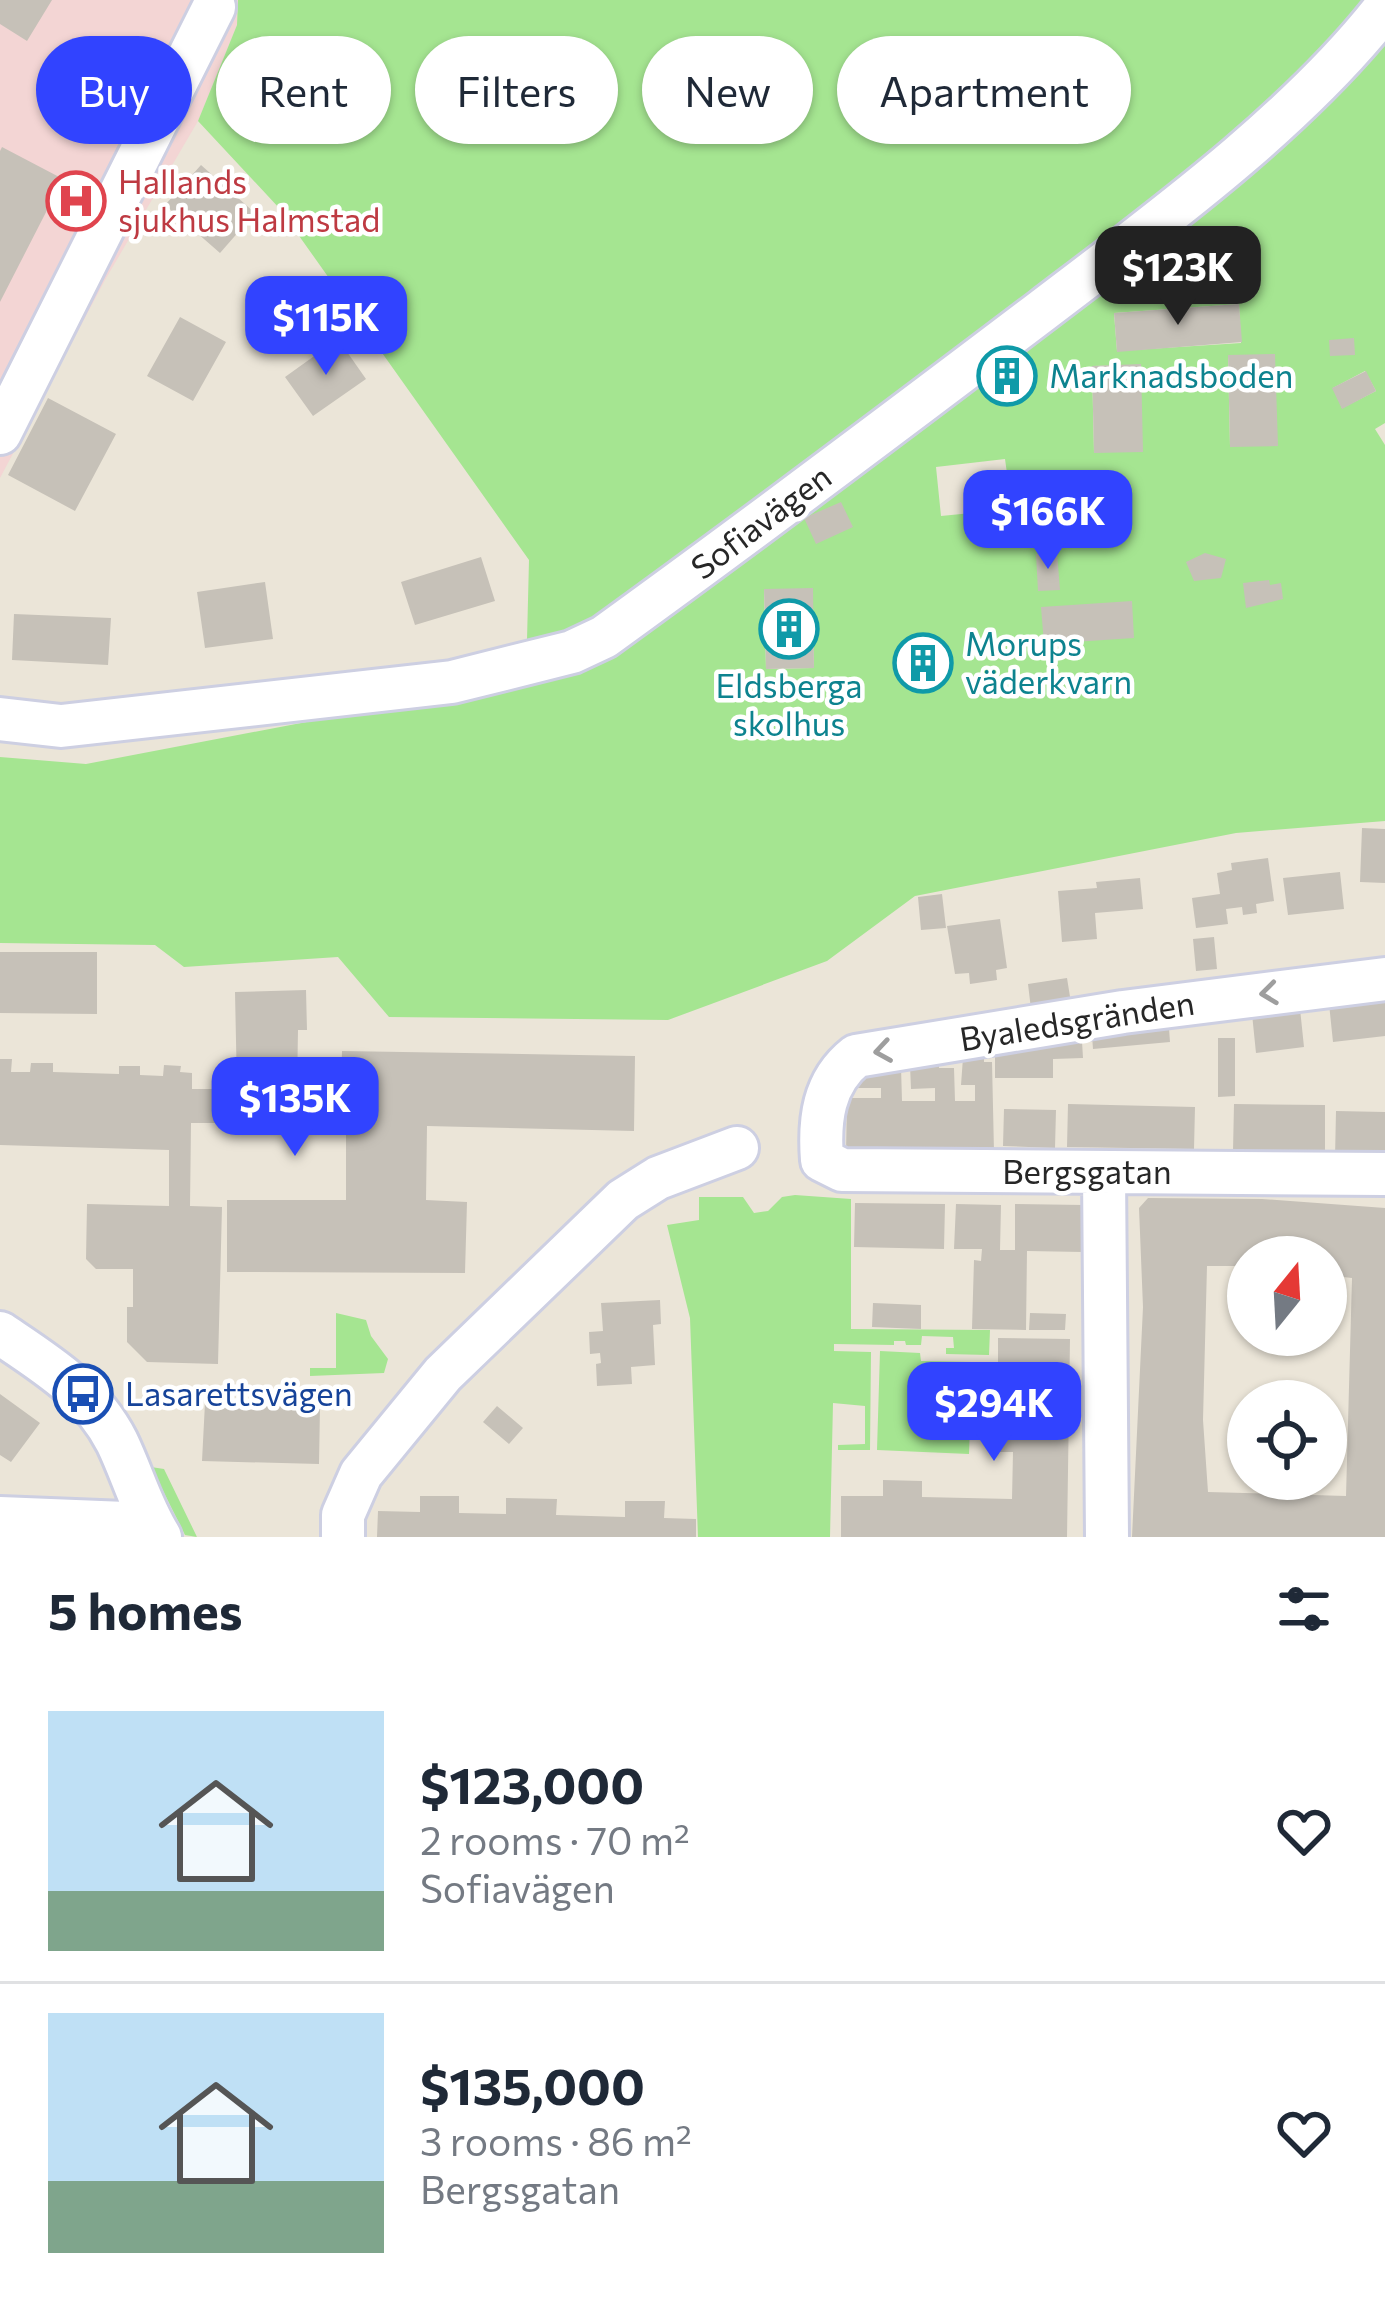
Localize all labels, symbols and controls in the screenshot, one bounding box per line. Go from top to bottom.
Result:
chip: Buy [36,36,192,144]
chip: Rent [216,36,391,144]
chip: Filters [415,36,618,144]
chip: New [642,36,813,144]
chip: Apartment [837,36,1131,144]
place label: Hallands sjukhus Halmstad [118,160,380,239]
hospital icon: Hallands sjukhus Halmstad [45,170,107,232]
pin: $123K [1094,226,1262,328]
text: $123K [1122,241,1234,289]
pin: $115K [242,276,410,378]
text: $115K [272,291,380,339]
building icon: Marknadsboden [976,345,1038,407]
place label: Marknadsboden [1049,354,1293,395]
street label: Sofiavägen [682,455,838,587]
pin: $166K [964,470,1132,572]
text: $166K [990,485,1106,533]
building icon: Eldsberga skolhus [758,598,820,660]
place label: Morups väderkvarn [965,622,1132,701]
building icon: Morups väderkvarn [892,632,954,694]
place label: Eldsberga skolhus [715,664,863,743]
one-way arrow [1259,980,1279,1006]
street label: Byaledsgränden [956,981,1197,1058]
one-way arrow [874,1038,894,1063]
pin: $135K [211,1057,379,1159]
text: $135K [239,1072,351,1120]
street label: Bergsgatan [1002,1150,1172,1191]
north arrow [1227,1236,1347,1356]
map controls [1227,1236,1347,1500]
pin: $294K [910,1362,1078,1464]
bus stop icon: Lasarettsvägen [52,1363,114,1425]
place label: Lasarettsvägen [125,1372,353,1413]
text: $294K [934,1377,1054,1425]
button: locate [1227,1380,1347,1500]
icon: filters [1271,1576,1337,1642]
text: 5 homes [48,1578,243,1641]
text: $123,000 [420,1752,644,1815]
icon: home [144,1759,288,1903]
icon: heart [1271,1798,1337,1864]
text: 2 rooms · 70 m² [420,1815,690,1863]
text: Sofiavägen [420,1863,615,1911]
text: $135,000 [420,2053,645,2116]
icon: home [144,2061,288,2205]
icon: heart [1271,2100,1337,2166]
text: 3 rooms · 86 m² [420,2116,692,2164]
text: Bergsgatan [420,2164,620,2212]

